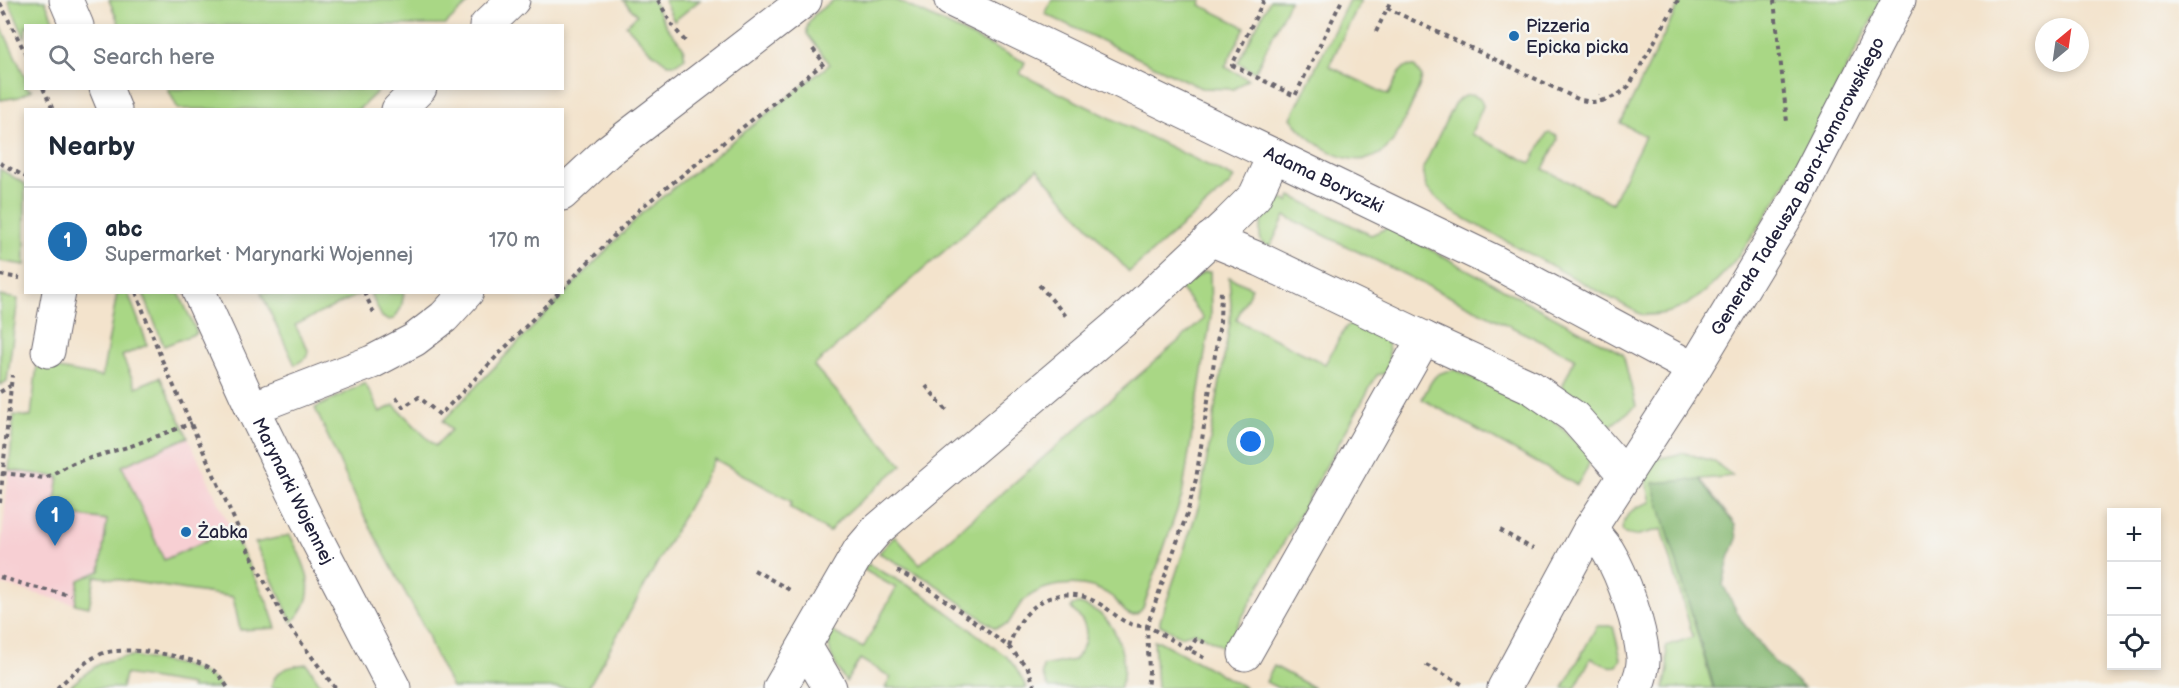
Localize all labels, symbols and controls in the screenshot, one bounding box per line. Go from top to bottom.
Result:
place label: Pizzeria Epicka picka [1526,16,1629,58]
north arrow [2035,18,2089,72]
search box [24,24,564,90]
marker: Pizzeria Epicka picka [1507,29,1521,43]
street label: Generała Tadeusza Bora-Komorowskiego [1707,34,1889,339]
icon: search [45,41,78,74]
text: Search here [93,44,215,71]
text: Nearby [48,132,135,163]
street label: Adama Boryczki [1261,142,1387,218]
text: abc [105,216,143,243]
text: 1 [63,229,72,253]
text: 170 m [489,229,540,253]
text: Supermarket · Marynarki Wojennej [105,243,413,267]
street label: Marynarki Wojennej [247,414,338,568]
your location [1236,427,1265,456]
pin: 1 [36,496,74,546]
map controls [2107,508,2161,670]
button: + [2107,508,2161,562]
place label: Żabka [197,521,248,543]
marker: Żabka [179,525,193,539]
button: − [2107,562,2161,616]
button: locate [2107,616,2161,670]

